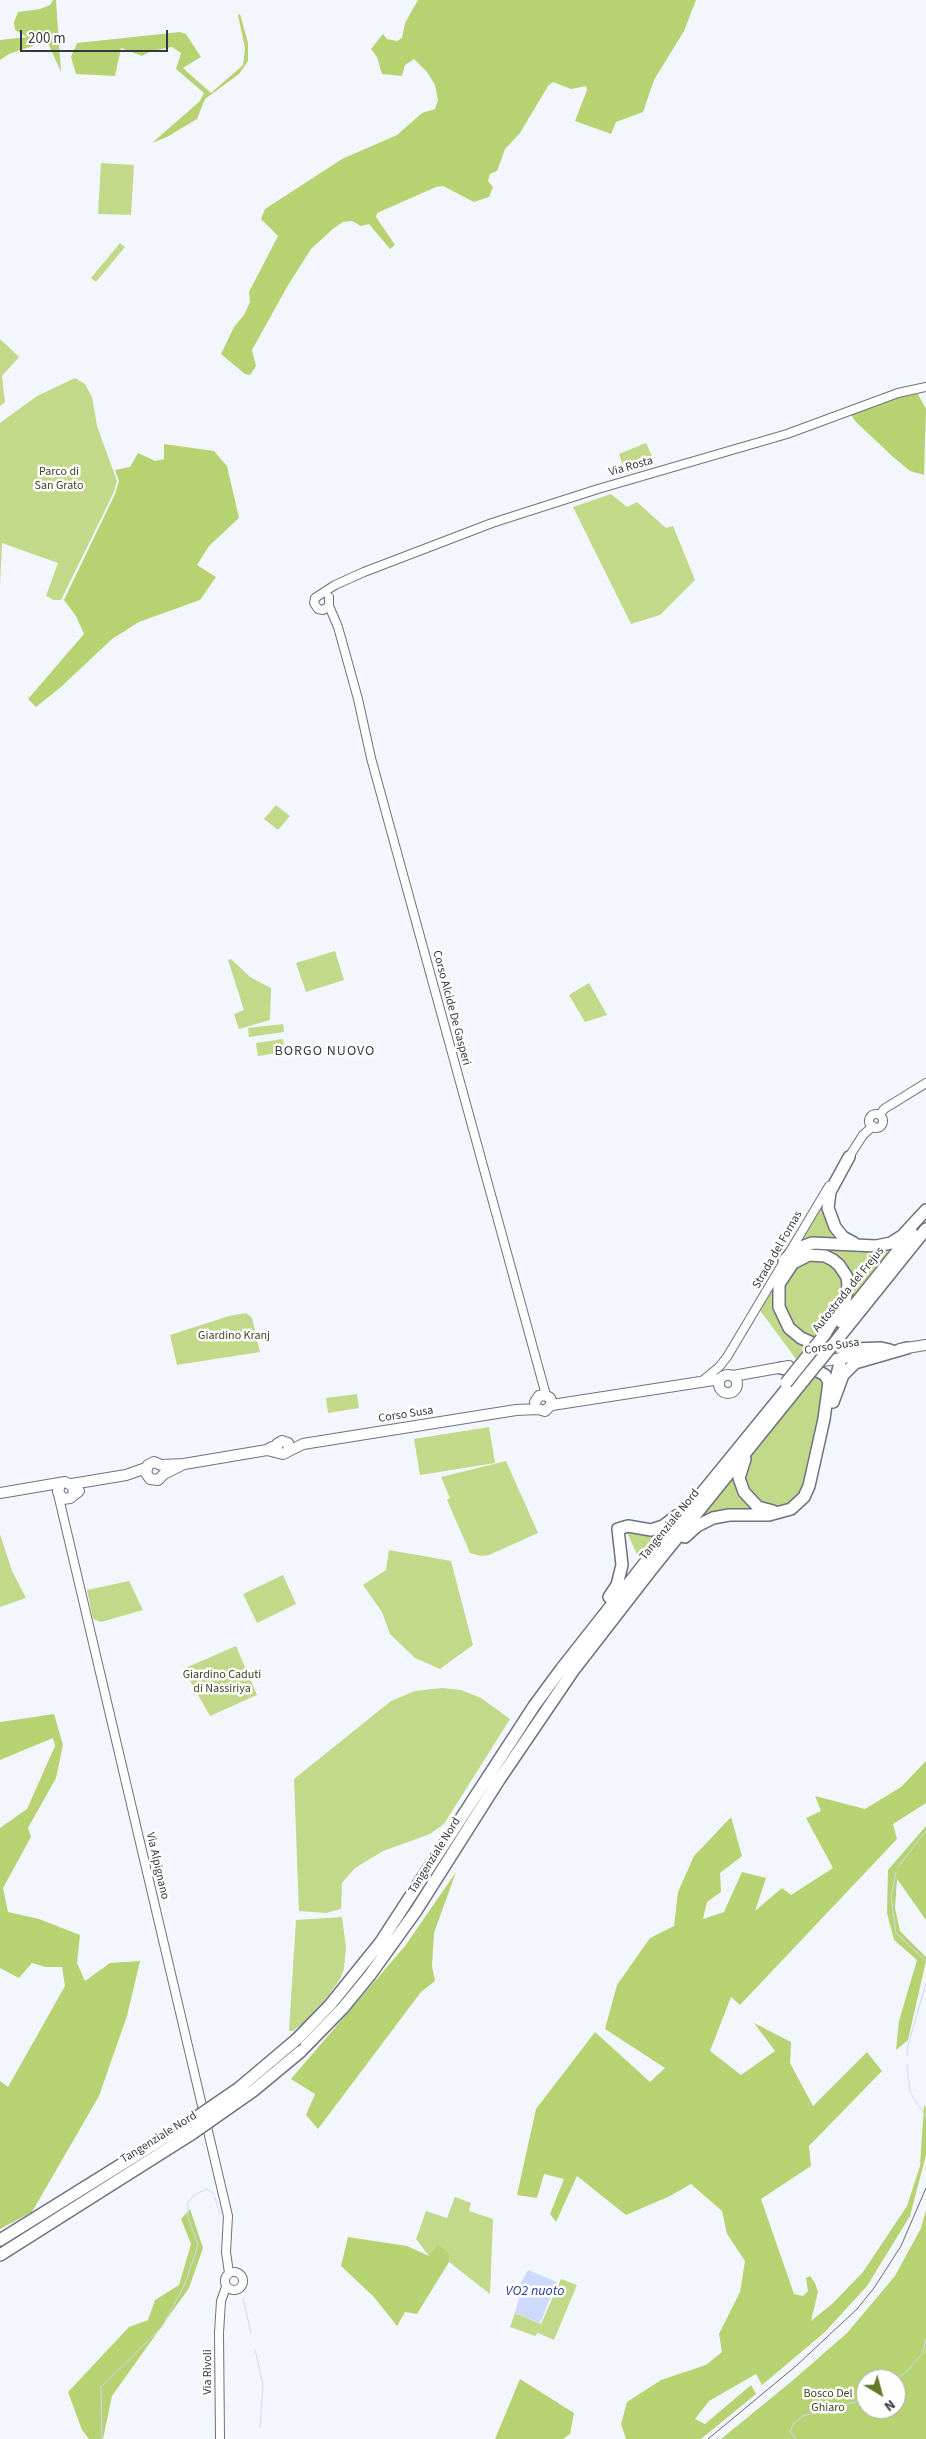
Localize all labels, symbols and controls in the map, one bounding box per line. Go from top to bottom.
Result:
scale bar [22,20,170,52]
text: 200 m [28,28,66,49]
street label: Via Rosta [607,454,655,480]
park label: Parco di San Grato [35,465,83,493]
street label: Corso Alcide De Gasperi [429,949,473,1067]
district label: BORGO NUOVO [273,1044,377,1060]
street label: Strada del Fornas [750,1209,806,1291]
street label: Autostrada del Frejus [810,1244,888,1336]
park label: Giardino Kranj [198,1329,270,1343]
street label: Corso Susa [804,1336,860,1358]
street label: Corso Susa [378,1404,434,1426]
street label: Tangenziale Nord [637,1487,703,1563]
park label: Giardino Caduti di Nassiriya [183,1668,261,1696]
street label: Tangenziale Nord [406,1815,464,1897]
street label: Via Alpignano [142,1831,172,1901]
street label: Tangenziale Nord [118,2109,200,2167]
water label: VO2 nuoto [506,2284,564,2300]
street label: Via Rivoli [201,2349,215,2395]
north arrow [856,2369,906,2419]
park label: Bosco Del Ghiaro [803,2387,853,2415]
text: N [880,2394,899,2416]

